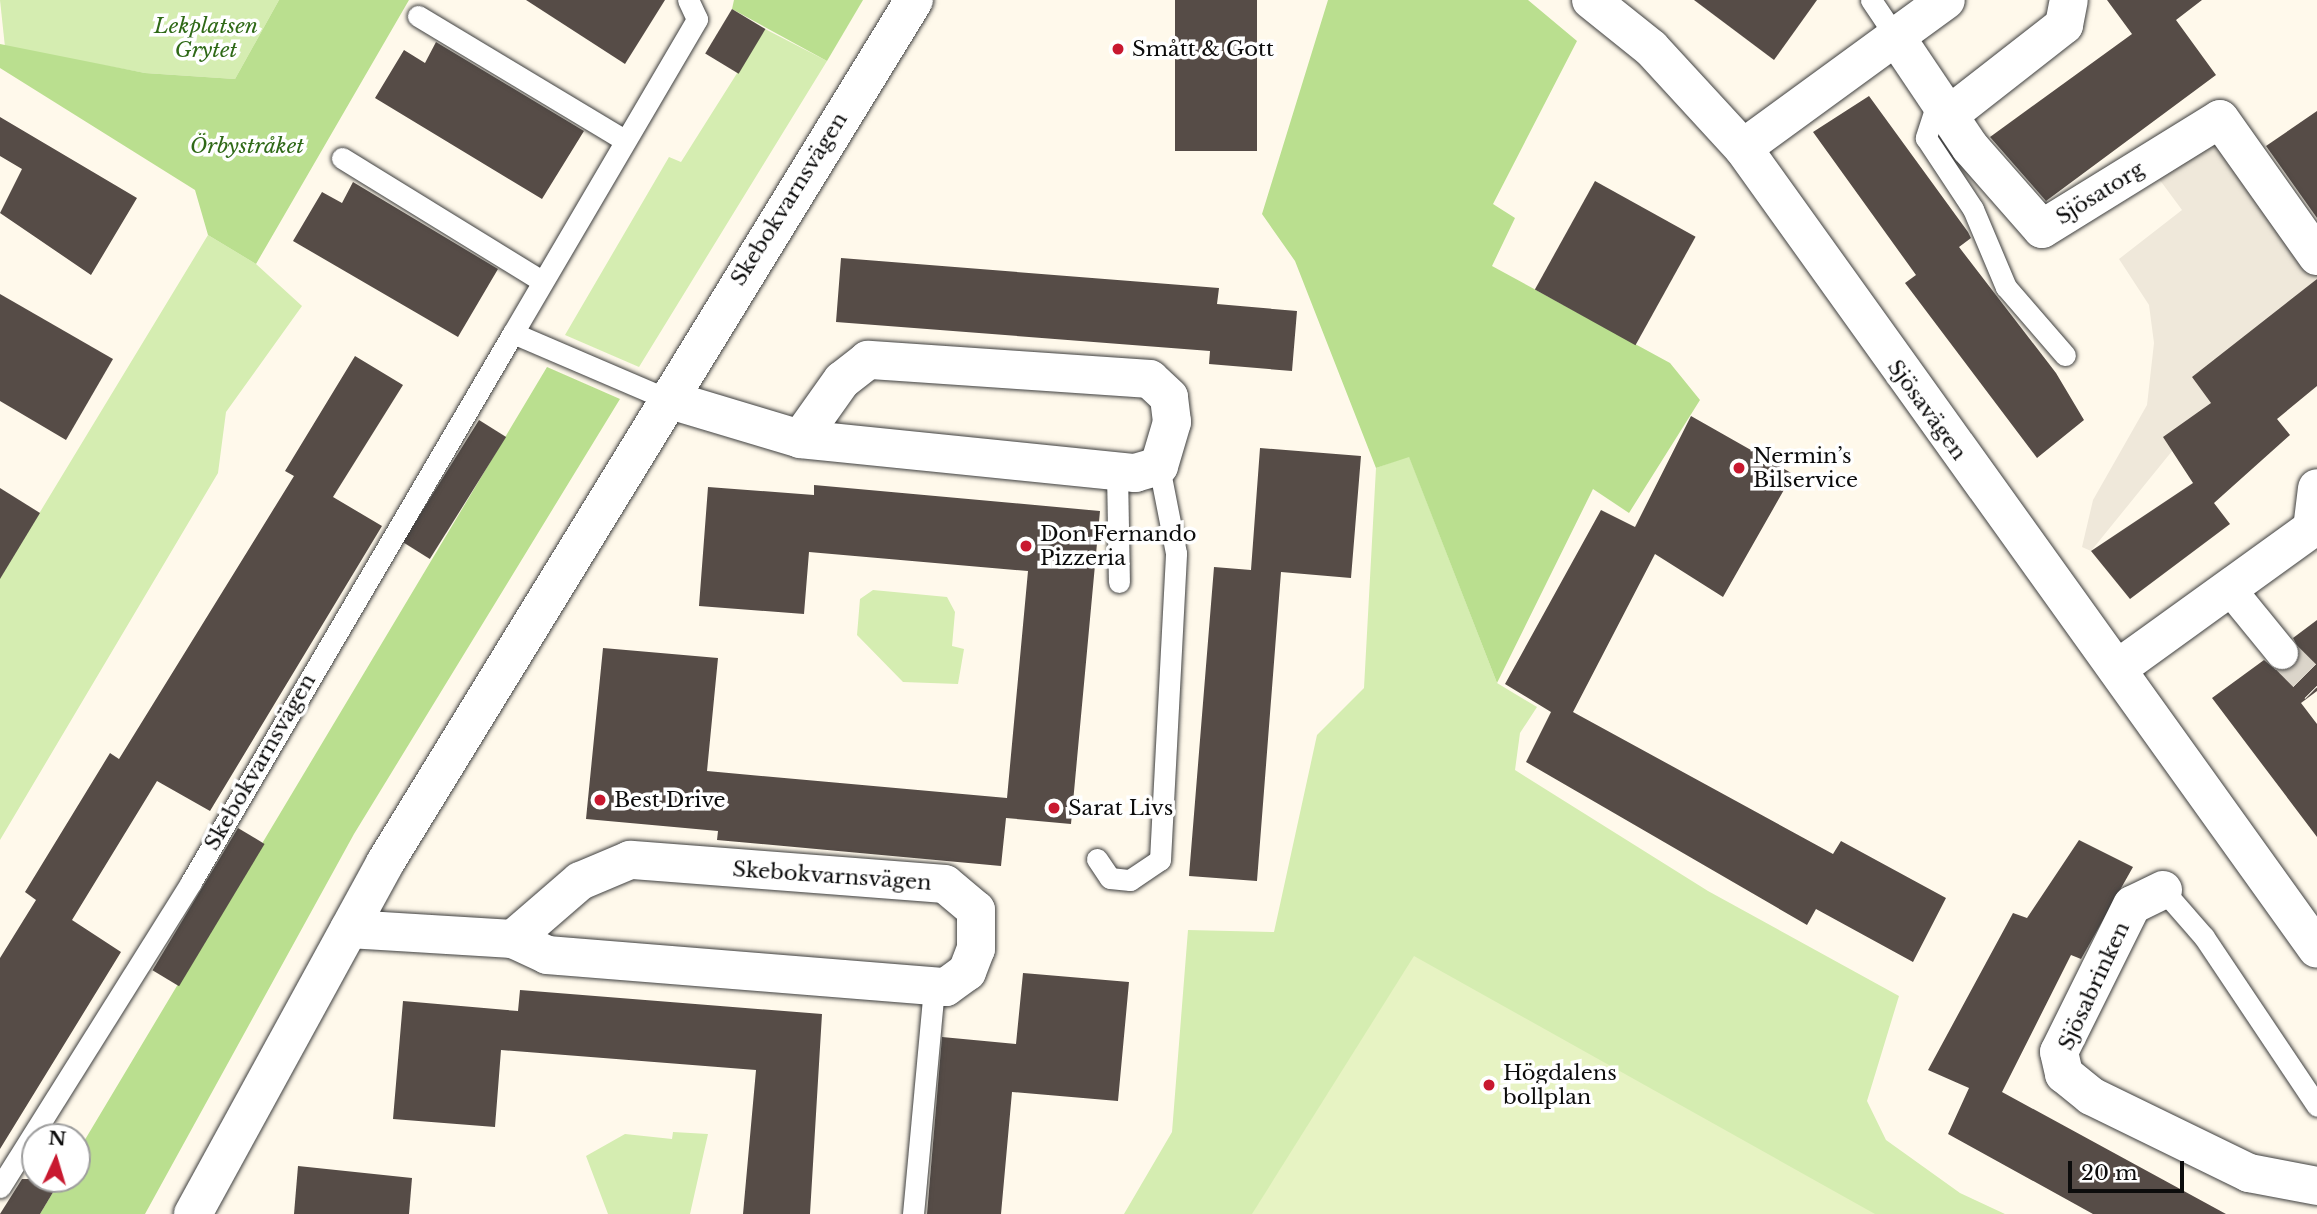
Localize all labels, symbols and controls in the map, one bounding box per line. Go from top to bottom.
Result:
park label: Lekplatsen Grytet [154,13,258,63]
place label: Smått & Gott [1132,36,1274,62]
marker: Smått & Gott [1110,41,1126,57]
street label: Skebokvarnsvägen [725,108,853,290]
park label: Örbystråket [190,133,304,159]
street label: Sjösatorg [2051,156,2149,230]
street label: Sjösavägen [1882,355,1972,465]
place label: Nermin’s Bilservice [1753,443,1858,493]
marker: Nermin’s Bilservice [1731,460,1747,476]
place label: Don Fernando Pizzeria [1040,521,1197,571]
marker: Don Fernando Pizzeria [1018,538,1034,554]
street label: Skebokvarnsvägen [199,669,321,855]
place label: Best Drive [614,787,726,813]
marker: Best Drive [592,792,608,808]
place label: Sarat Livs [1068,795,1173,821]
marker: Sarat Livs [1046,800,1062,816]
street label: Skebokvarnsvägen [732,856,932,896]
street label: Sjösabrinken [2053,918,2135,1054]
place label: Högdalens bollplan [1503,1060,1617,1110]
marker: Högdalens bollplan [1481,1077,1497,1093]
north arrow [21,1123,91,1193]
text: N [48,1126,67,1151]
scale bar [2072,1148,2188,1192]
text: 20 m [2081,1160,2138,1186]

